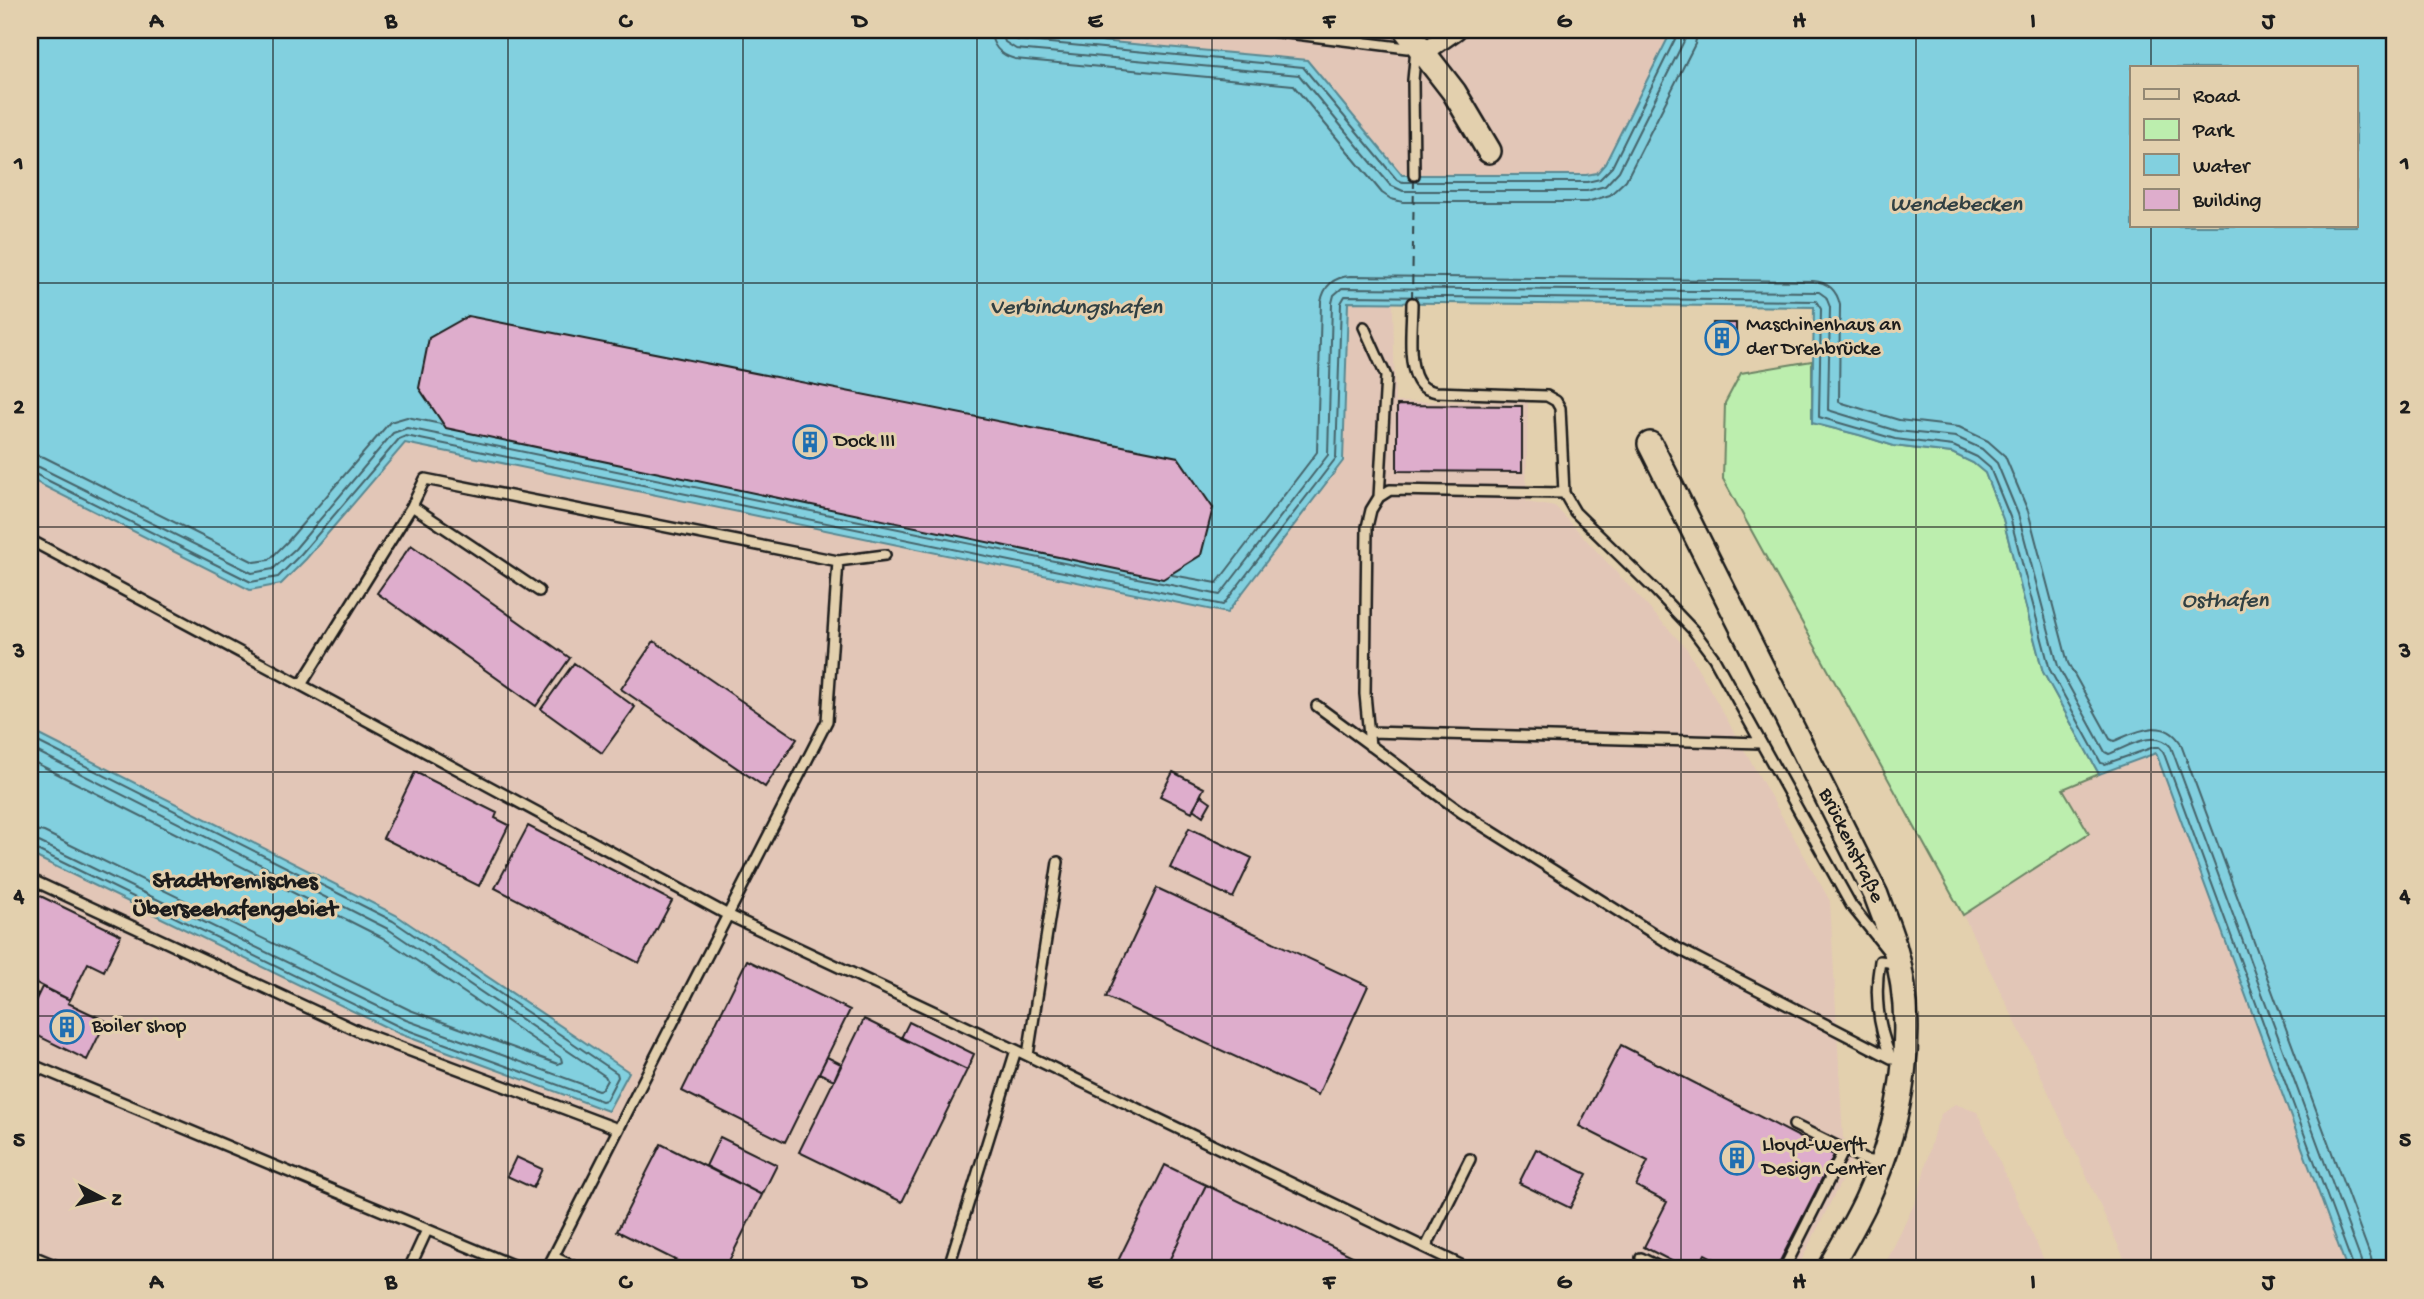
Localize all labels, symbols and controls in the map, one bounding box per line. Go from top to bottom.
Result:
text: A [148,9,164,36]
text: B [384,9,398,36]
text: C [619,9,634,36]
text: D [851,9,869,36]
text: E [1088,9,1104,36]
text: F [1322,9,1337,36]
text: G [1557,9,1573,36]
text: H [1792,9,1806,36]
text: I [2030,9,2036,36]
text: J [2261,9,2276,36]
legend [2130,66,2358,228]
text: Road [2193,86,2241,111]
text: Park [2192,120,2236,145]
text: 1 [13,151,24,178]
text: 1 [2399,151,2410,178]
text: Water [2193,156,2251,181]
text: Building [2192,190,2262,215]
water label: Wendebecken [1890,192,2023,219]
water label: Verbindungshafen [990,295,1163,322]
place label: Maschinenhaus an der Drehbrücke [1746,314,1901,363]
building icon: Maschinenhaus an der Drehbrücke [1703,319,1741,357]
text: 2 [13,395,25,422]
text: 2 [2399,395,2411,422]
building icon: Dock III [791,423,829,461]
place label: Dock III [832,430,895,455]
water label: Osthafen [2182,588,2269,615]
text: 3 [12,639,25,666]
text: 3 [2398,639,2411,666]
street label: Brückenstraße [1811,784,1889,908]
district label: Stadtbremisches Überseehafengebiet [133,868,339,925]
text: 4 [13,884,25,911]
text: 4 [2399,884,2411,911]
building icon: Boiler shop [48,1008,86,1046]
place label: Boiler shop [91,1015,187,1040]
text: 5 [13,1128,25,1155]
text: 5 [2399,1128,2411,1155]
place label: Lloyd-Werft Design Center [1760,1134,1886,1183]
building icon: Lloyd-Werft Design Center [1718,1139,1756,1177]
north arrow [66,1162,136,1232]
text: N [103,1192,128,1207]
text: A [148,1270,164,1297]
text: B [384,1270,398,1297]
text: C [619,1270,634,1297]
text: D [851,1270,869,1297]
text: E [1088,1270,1104,1297]
text: F [1322,1270,1337,1297]
text: G [1557,1270,1573,1297]
text: H [1792,1270,1806,1297]
text: I [2030,1270,2036,1297]
text: J [2261,1270,2276,1297]

